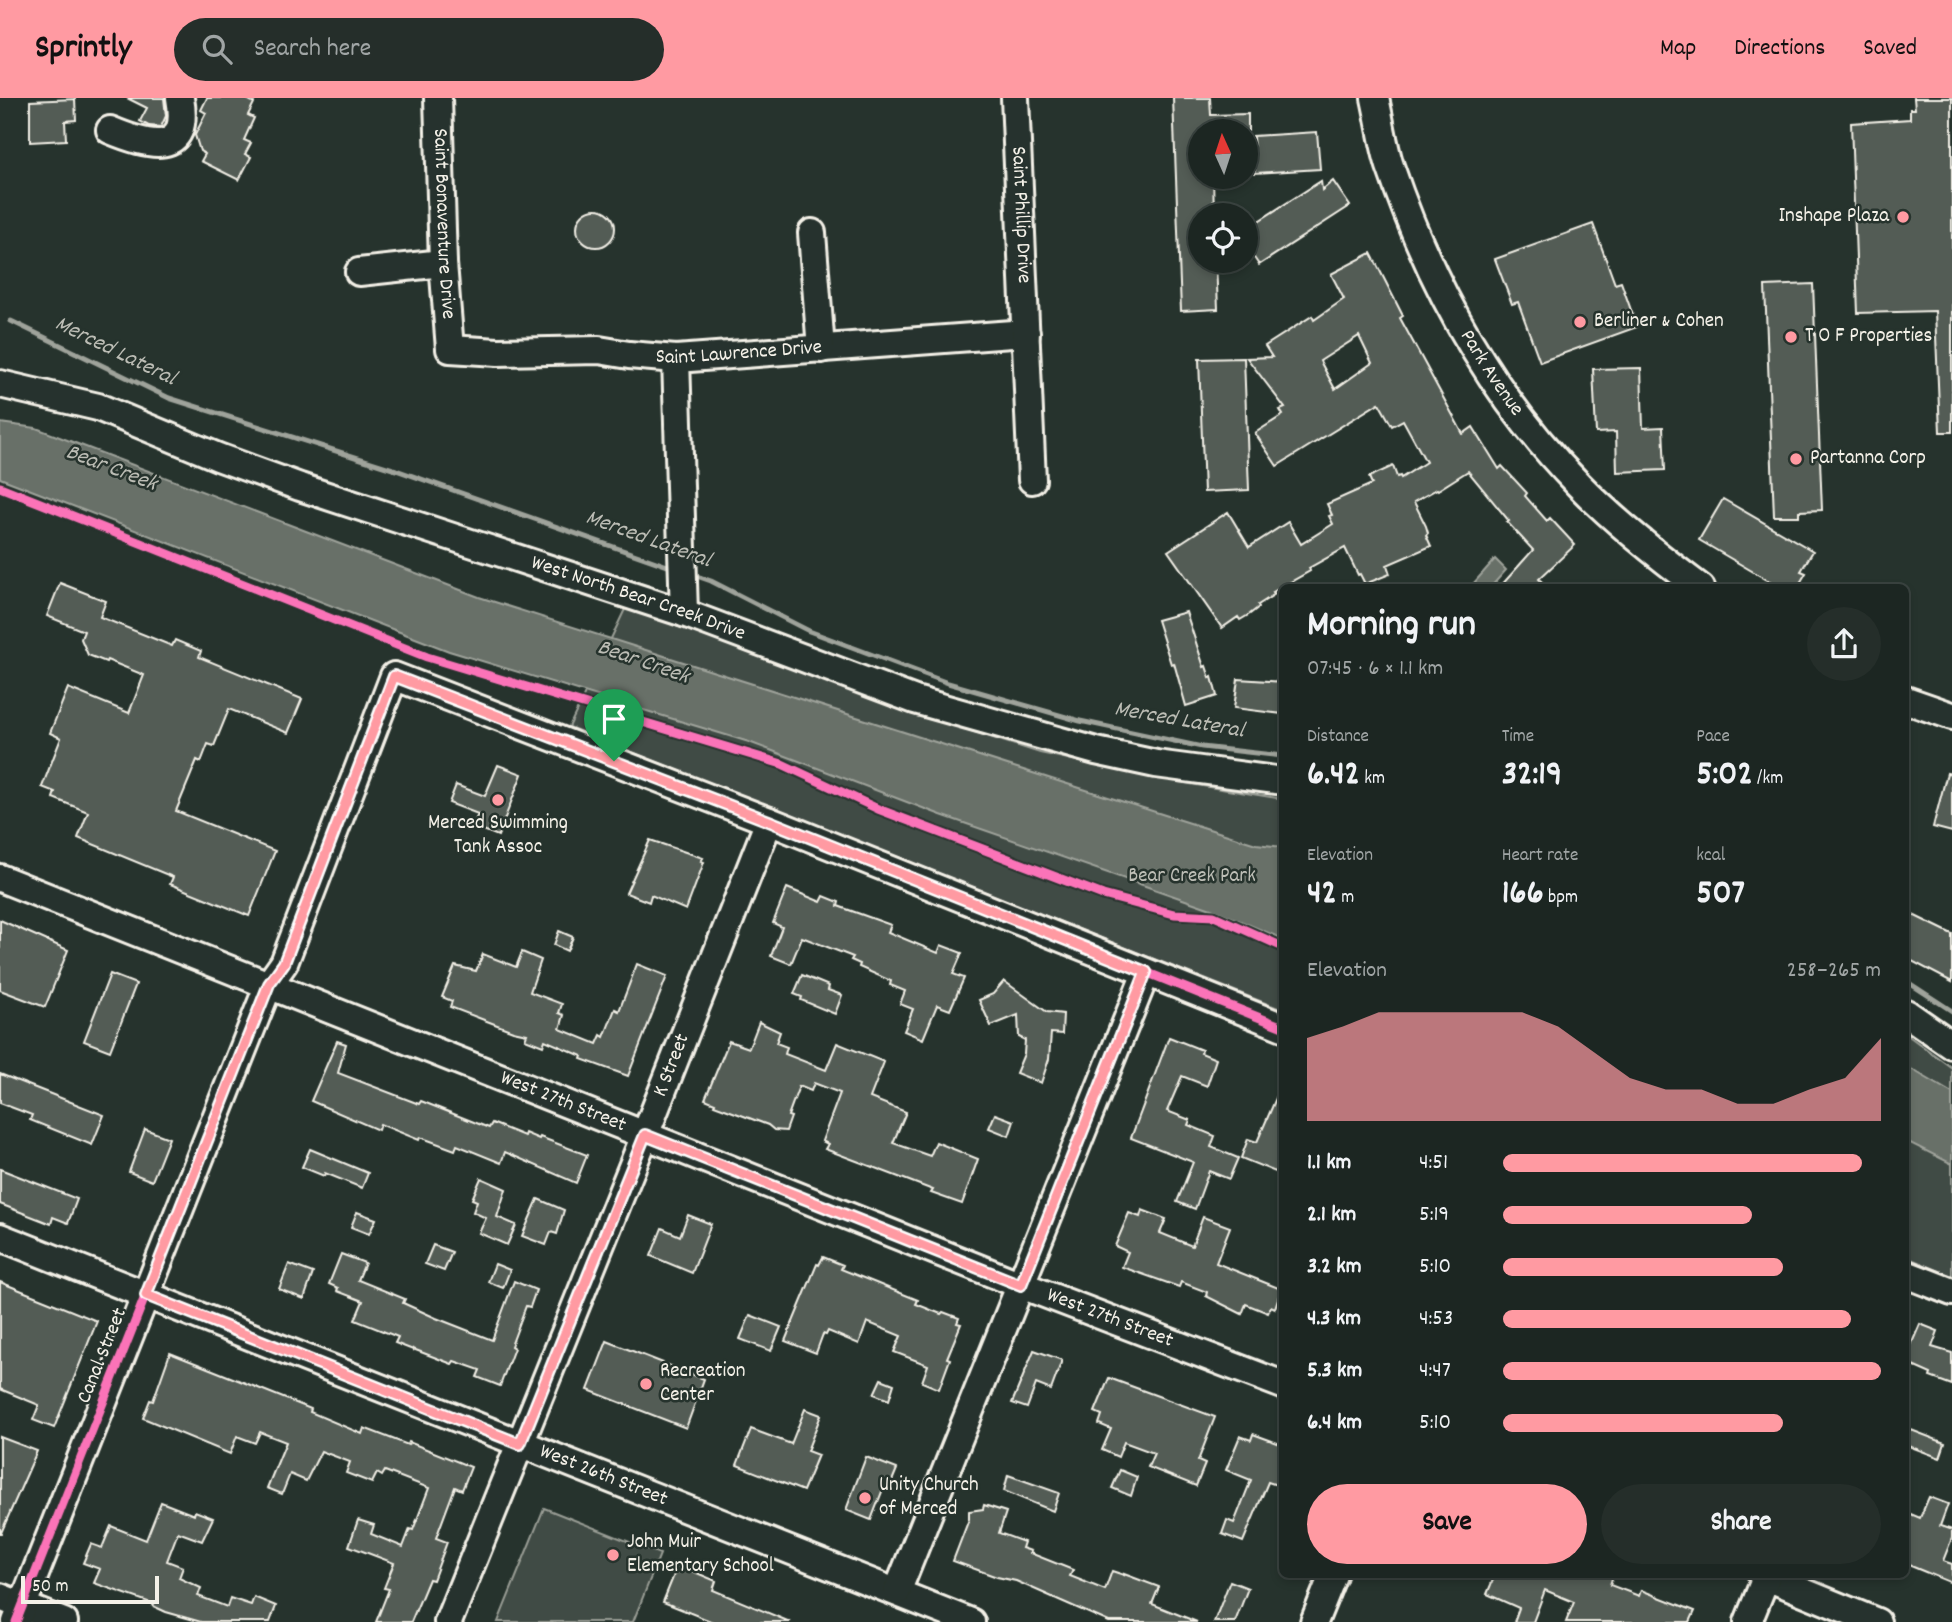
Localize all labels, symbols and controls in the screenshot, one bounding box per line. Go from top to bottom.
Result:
search box [174,18,664,81]
text: Sprintly [35,26,132,73]
icon: search [198,30,236,68]
text: Search here [254,31,371,68]
text: Map [1660,32,1696,66]
text: Directions [1734,32,1825,66]
text: Saved [1863,32,1917,66]
north arrow [1188,119,1258,189]
map controls [1188,119,1258,273]
street label: Saint Bonaventure Drive [424,128,463,320]
street label: Saint Phillip Drive [1002,146,1038,284]
place label: Inshape Plaza [1779,202,1890,232]
button: locate [1188,203,1258,273]
marker: Inshape Plaza [1895,209,1911,225]
place label: Berliner & Cohen [1594,307,1724,337]
water label: Merced Lateral [49,308,183,396]
marker: Berliner & Cohen [1572,314,1588,330]
place label: T O F Properties [1805,322,1932,352]
street label: Park Avenue [1451,325,1530,423]
marker: T O F Properties [1783,329,1799,345]
street label: Saint Lawrence Drive [654,333,823,374]
water label: Bear Creek [61,437,164,502]
place label: Partanna Corp [1810,444,1926,474]
marker: Partanna Corp [1788,451,1804,467]
water label: Merced Lateral [581,502,717,578]
street label: West North Bear Creek Drive [527,549,749,650]
text: Morning run [1307,599,1476,654]
button: share [1807,607,1881,681]
water label: Bear Creek [593,632,696,695]
text: 07:45 · 6 × 1.1 km [1307,653,1443,686]
pin [584,689,644,761]
water label: Merced Lateral [1112,693,1248,749]
icon: arrive [595,700,633,738]
text: Distance [1307,724,1369,751]
text: Time [1502,724,1534,751]
text: Pace [1696,724,1730,751]
text: 6.42 [1307,751,1360,801]
text: 32:19 [1502,751,1562,801]
text: 5:02 [1696,751,1753,801]
text: km [1360,766,1385,793]
text: /km [1753,766,1783,793]
marker: Merced Swimming Tank Assoc [490,792,506,808]
place label: Merced Swimming Tank Assoc [428,809,568,863]
text: Elevation [1307,843,1373,870]
text: Heart rate [1502,843,1578,870]
text: kcal [1696,843,1725,870]
park label: Bear Creek Park [1128,862,1256,892]
text: 42 [1307,870,1337,920]
text: 166 [1502,870,1544,920]
text: 507 [1696,870,1745,920]
text: m [1337,885,1354,912]
text: bpm [1544,885,1578,912]
text: Elevation [1307,955,1387,988]
text: 258–265 m [1787,955,1881,988]
street label: K Street [646,1029,699,1102]
street label: West 27th Street [496,1064,631,1141]
text: 1.1 km [1307,1147,1351,1180]
text: 4:51 [1419,1147,1448,1180]
text: 2.1 km [1307,1199,1356,1232]
text: 5:19 [1419,1199,1449,1232]
text: 3.2 km [1307,1251,1362,1284]
text: 5:10 [1419,1251,1451,1284]
street label: West 27th Street [1042,1281,1177,1357]
text: 4.3 km [1307,1303,1361,1336]
text: 4:53 [1419,1303,1453,1336]
street label: Canal Street [70,1304,136,1408]
text: 5.3 km [1307,1355,1362,1388]
text: 4:47 [1419,1355,1451,1388]
place label: Recreation Center [660,1357,745,1411]
marker: Recreation Center [638,1376,654,1392]
text: 6.4 km [1307,1407,1362,1440]
text: 5:10 [1419,1407,1451,1440]
street label: West 26th Street [535,1437,672,1515]
place label: Unity Church of Merced [879,1471,979,1525]
button: Save [1307,1484,1587,1564]
button: Share [1601,1484,1881,1564]
marker: Unity Church of Merced [857,1490,873,1506]
place label: John Muir Elementary School [627,1528,774,1582]
marker: John Muir Elementary School [605,1547,621,1563]
scale bar [21,1573,159,1605]
text: 50 m [32,1574,69,1601]

